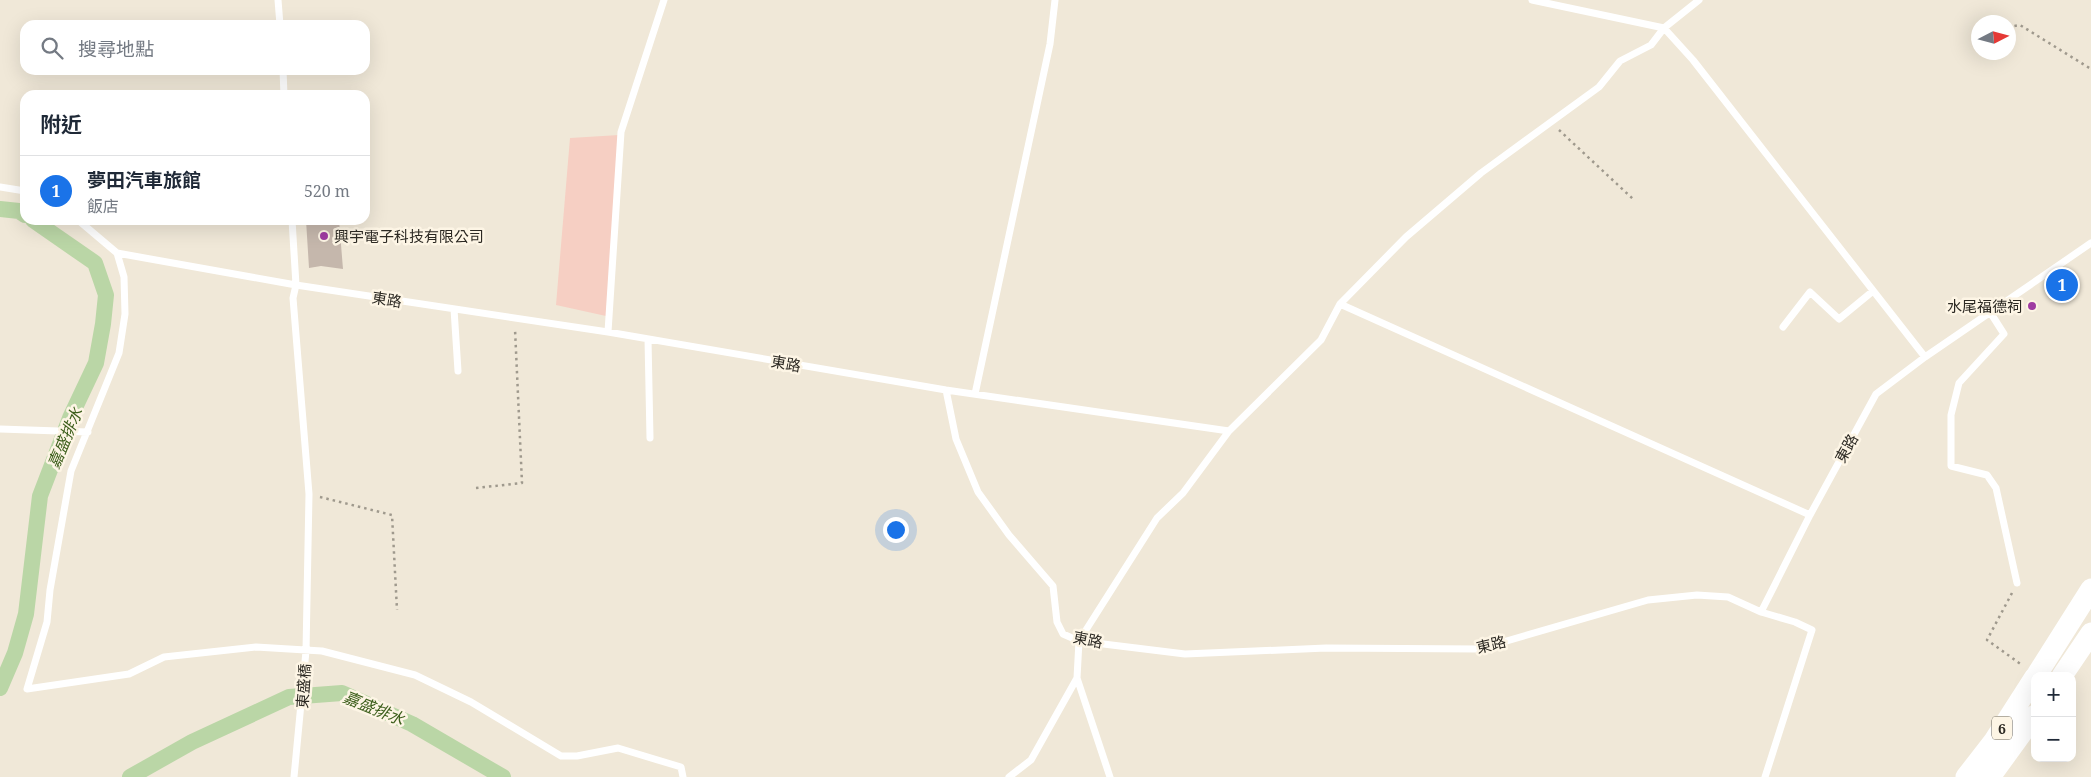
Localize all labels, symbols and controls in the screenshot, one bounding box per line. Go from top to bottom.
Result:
north arrow [1971,15,2016,60]
search box [20,20,370,75]
icon: search [38,34,66,62]
text: 搜尋地點 [78,36,154,62]
text: 附近 [40,110,82,138]
text: 夢田汽車旅館 [87,167,201,193]
text: 1 [51,180,61,202]
text: 520 m [304,180,350,202]
text: 飯店 [87,195,119,217]
place label: 興宇電子科技有限公司 [334,226,484,246]
marker: 興宇電子科技有限公司 [318,230,330,242]
pin: 1 [2046,266,2078,304]
street label: 東路 [371,287,403,311]
place label: 水尾福德祠 [1947,296,2022,316]
marker: 水尾福德祠 [2026,300,2038,312]
street label: 東路 [769,351,803,375]
water label: 嘉盛排水 [42,403,88,472]
street label: 東路 [1830,430,1862,466]
your location [883,517,909,543]
street label: 東路 [1071,626,1105,652]
street label: 東路 [1474,631,1508,657]
street label: 東盛橋 [291,663,315,709]
map controls [2031,672,2076,762]
button: + [2031,672,2076,717]
water label: 嘉盛排水 [340,686,409,731]
road number: 6 [1992,716,2012,740]
button: − [2031,717,2076,762]

